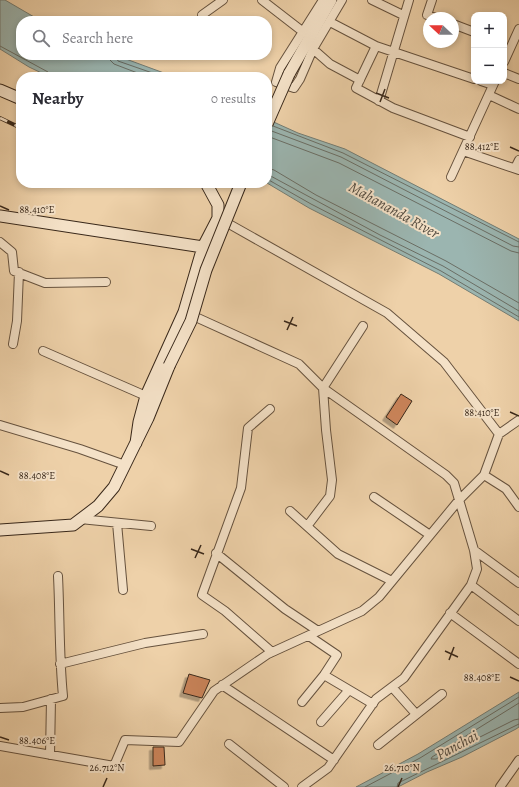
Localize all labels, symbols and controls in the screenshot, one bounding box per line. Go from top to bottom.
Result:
north arrow [423,12,459,48]
map controls [471,12,507,84]
button: + [471,12,507,48]
search box [16,16,272,60]
icon: search [30,27,52,49]
text: Search here [62,28,133,48]
button: − [471,48,507,84]
text: Nearby [32,87,83,110]
text: 0 results [211,90,256,107]
text: 88.412°E [465,140,499,153]
water label: Mahananda River [345,177,443,243]
text: 88.410°E [20,203,55,216]
text: 88.410°E [465,406,500,419]
text: 88.408°E [19,469,55,482]
text: 88.408°E [464,671,500,684]
water label: Panchai [432,726,482,764]
text: 88.406°E [19,734,55,747]
text: 26.712°N [90,761,125,774]
text: 26.710°N [384,761,420,774]

